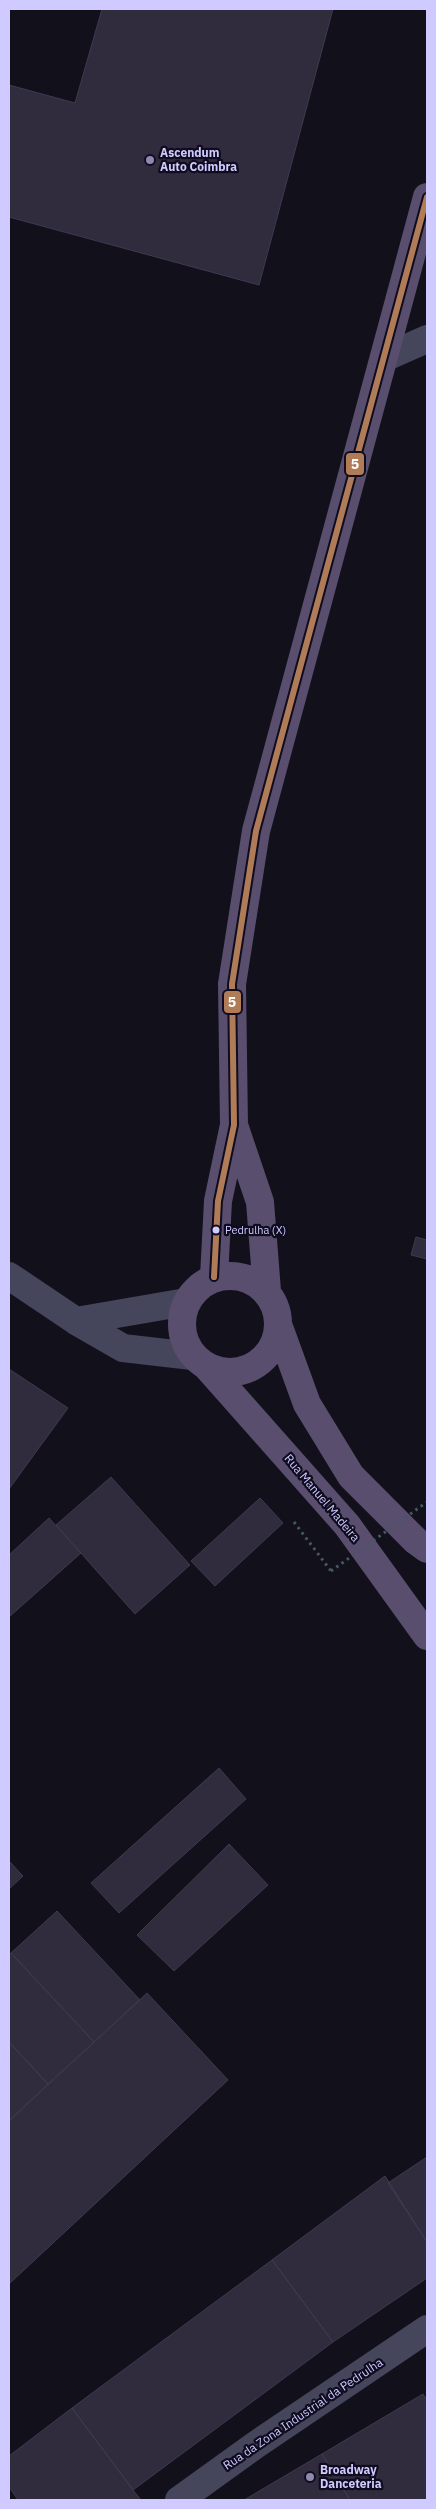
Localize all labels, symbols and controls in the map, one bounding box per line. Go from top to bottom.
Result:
place label: Ascendum Auto Coimbra [160,145,237,174]
marker: Ascendum Auto Coimbra [144,154,156,166]
line badge: 5 [345,452,365,476]
text: 5 [351,455,359,473]
line badge: 5 [223,990,242,1014]
text: 5 [228,993,236,1011]
place label: Pedrulha (X) [225,1223,286,1237]
marker: Pedrulha (X) [211,1225,221,1235]
street label: Rua Manuel Madeira [281,1451,364,1545]
street label: Rua da Zona Industrial da Pedrulha [220,2354,386,2473]
place label: Broadway Danceteria [320,2462,382,2491]
marker: Broadway Danceteria [304,2471,316,2483]

